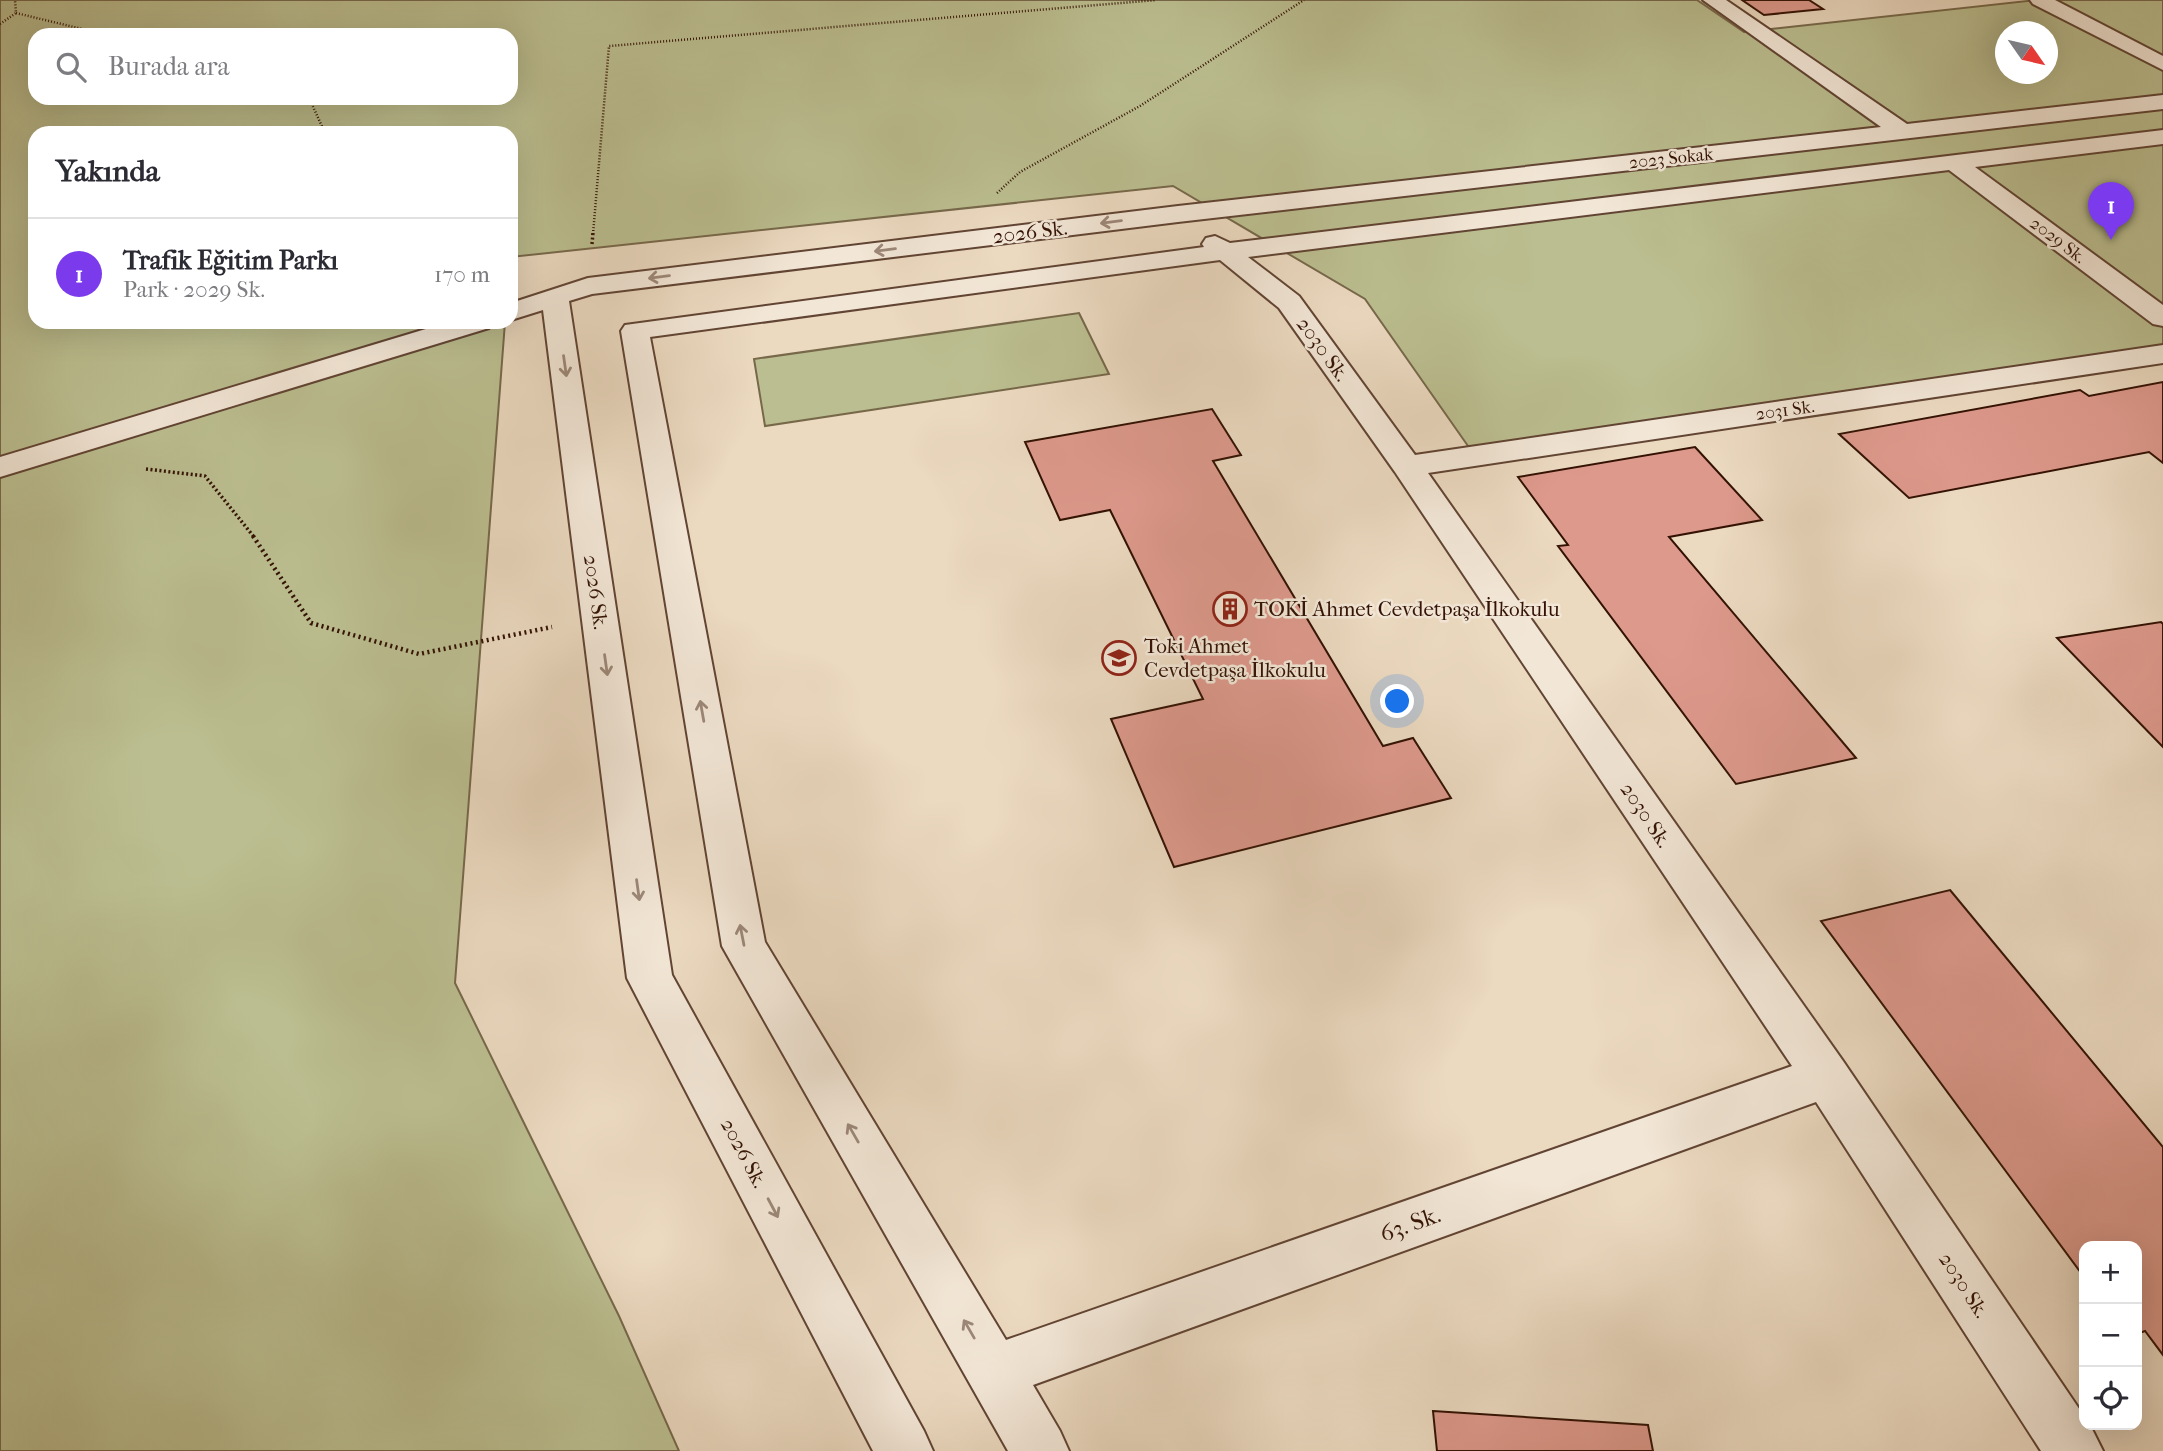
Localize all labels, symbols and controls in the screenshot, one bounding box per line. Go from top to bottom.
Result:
north arrow [1995,21,2058,84]
search box [28,28,518,105]
icon: search [52,48,90,86]
text: Burada ara [108,51,230,82]
street label: 2023 Sokak [1628,144,1715,173]
text: Yakında [56,154,160,189]
pin: 1 [2088,182,2134,240]
street label: 2029 Sk. [2026,213,2090,268]
street label: 2026 Sk. [991,216,1069,248]
one-way arrow [1100,216,1123,229]
one-way arrow [874,243,897,256]
text: Trafik Eğitim Parkı [123,245,338,276]
text: 1 [75,261,83,288]
text: 170 m [434,261,490,288]
one-way arrow [648,271,671,284]
text: Park · 2029 Sk. [123,276,265,303]
street label: 2030 Sk. [1292,312,1354,386]
one-way arrow [559,355,572,377]
street label: 2031 Sk. [1754,396,1816,425]
street label: 2026 Sk. [579,553,613,631]
building icon: TOKİ Ahmet Cevdetpaşa İlkokulu [1211,590,1249,628]
place label: TOKİ Ahmet Cevdetpaşa İlkokulu [1254,597,1560,621]
place label: Toki Ahmet Cevdetpaşa İlkokulu [1144,634,1326,682]
school or university icon: Toki Ahmet Cevdetpaşa İlkokulu [1100,639,1138,677]
one-way arrow [600,653,613,675]
your location [1380,684,1414,718]
one-way arrow [695,700,708,723]
street label: 2030 Sk. [1616,778,1676,852]
one-way arrow [631,878,644,901]
one-way arrow [735,924,748,947]
street label: 2026 Sk. [716,1114,772,1192]
one-way arrow [846,1123,860,1143]
one-way arrow [767,1197,780,1218]
street label: 63. Sk. [1376,1200,1444,1248]
map controls [2079,1241,2142,1430]
button: + [2079,1241,2142,1304]
street label: 2030 Sk. [1934,1248,1994,1322]
button: − [2079,1304,2142,1367]
one-way arrow [961,1319,975,1339]
button: locate [2079,1367,2142,1430]

